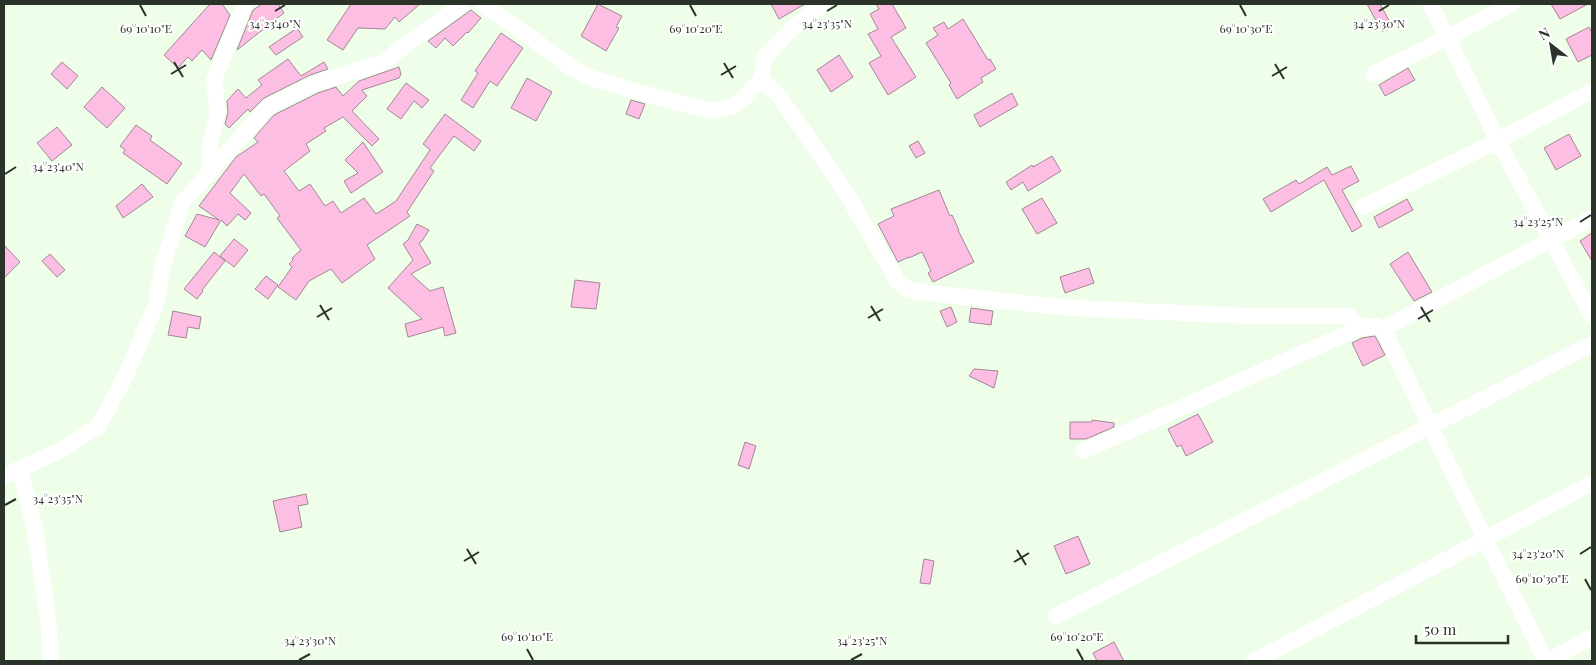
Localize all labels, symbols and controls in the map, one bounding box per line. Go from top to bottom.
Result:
text: 34°23'40"N [249,15,302,31]
text: 34°23'35"N [802,15,853,31]
text: 34°23'30"N [1353,15,1406,31]
text: 69°10'10"E [120,20,172,36]
text: 69°10'20"E [669,20,723,36]
text: 69°10'30"E [1220,20,1272,36]
north arrow [1526,20,1576,70]
text: N [1535,23,1553,44]
text: 34°23'40"N [32,158,85,174]
text: 34°23'25"N [1513,213,1564,229]
text: 34°23'35"N [33,490,84,506]
text: 34°23'20"N [1512,545,1565,561]
text: 69°10'30"E [1516,570,1568,586]
scale bar [1416,612,1508,644]
text: 50 m [1424,619,1457,639]
text: 69°10'10"E [501,628,553,644]
text: 69°10'20"E [1050,628,1104,644]
text: 34°23'30"N [284,632,337,648]
text: 34°23'25"N [837,632,888,648]

